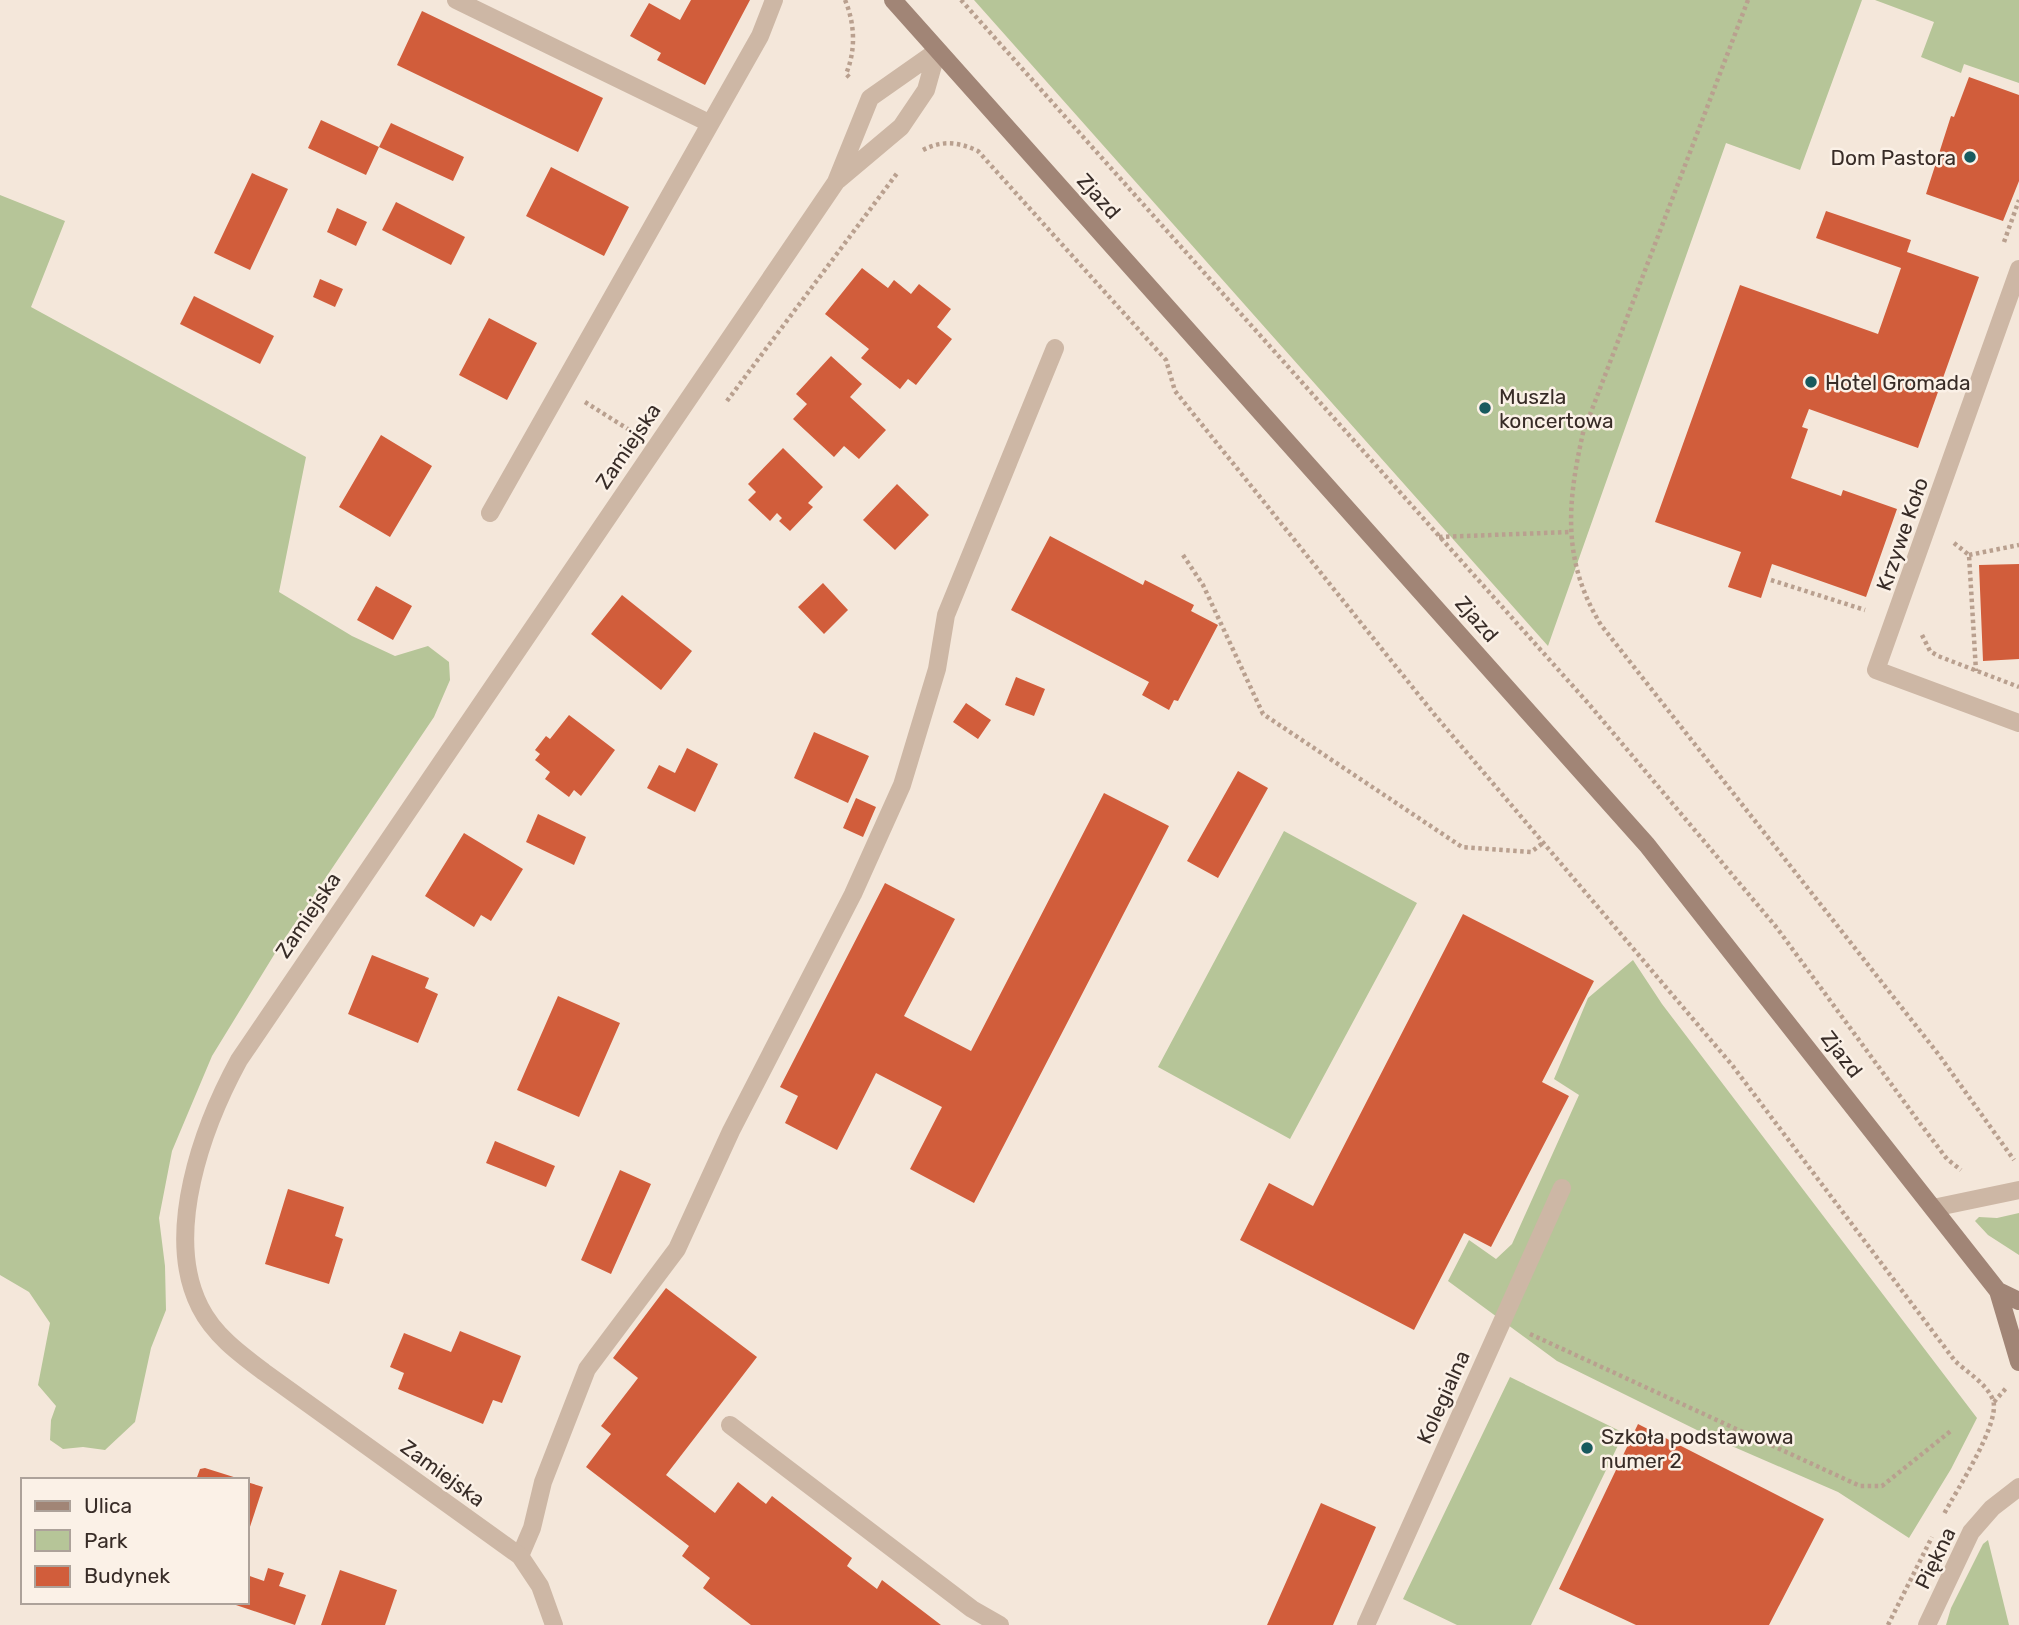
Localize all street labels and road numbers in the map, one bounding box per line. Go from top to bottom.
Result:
street label: Zjazd [1072,168,1126,224]
street label: Zamiejska [590,398,666,494]
street label: Krzywe Koło [1871,474,1933,594]
street label: Zjazd [1450,591,1504,647]
street label: Zamiejska [270,867,346,963]
street label: Zjazd [1816,1026,1868,1082]
street label: Kolegialna [1411,1346,1475,1448]
street label: Zamiejska [396,1434,490,1512]
street label: Piękna [1909,1523,1961,1593]

